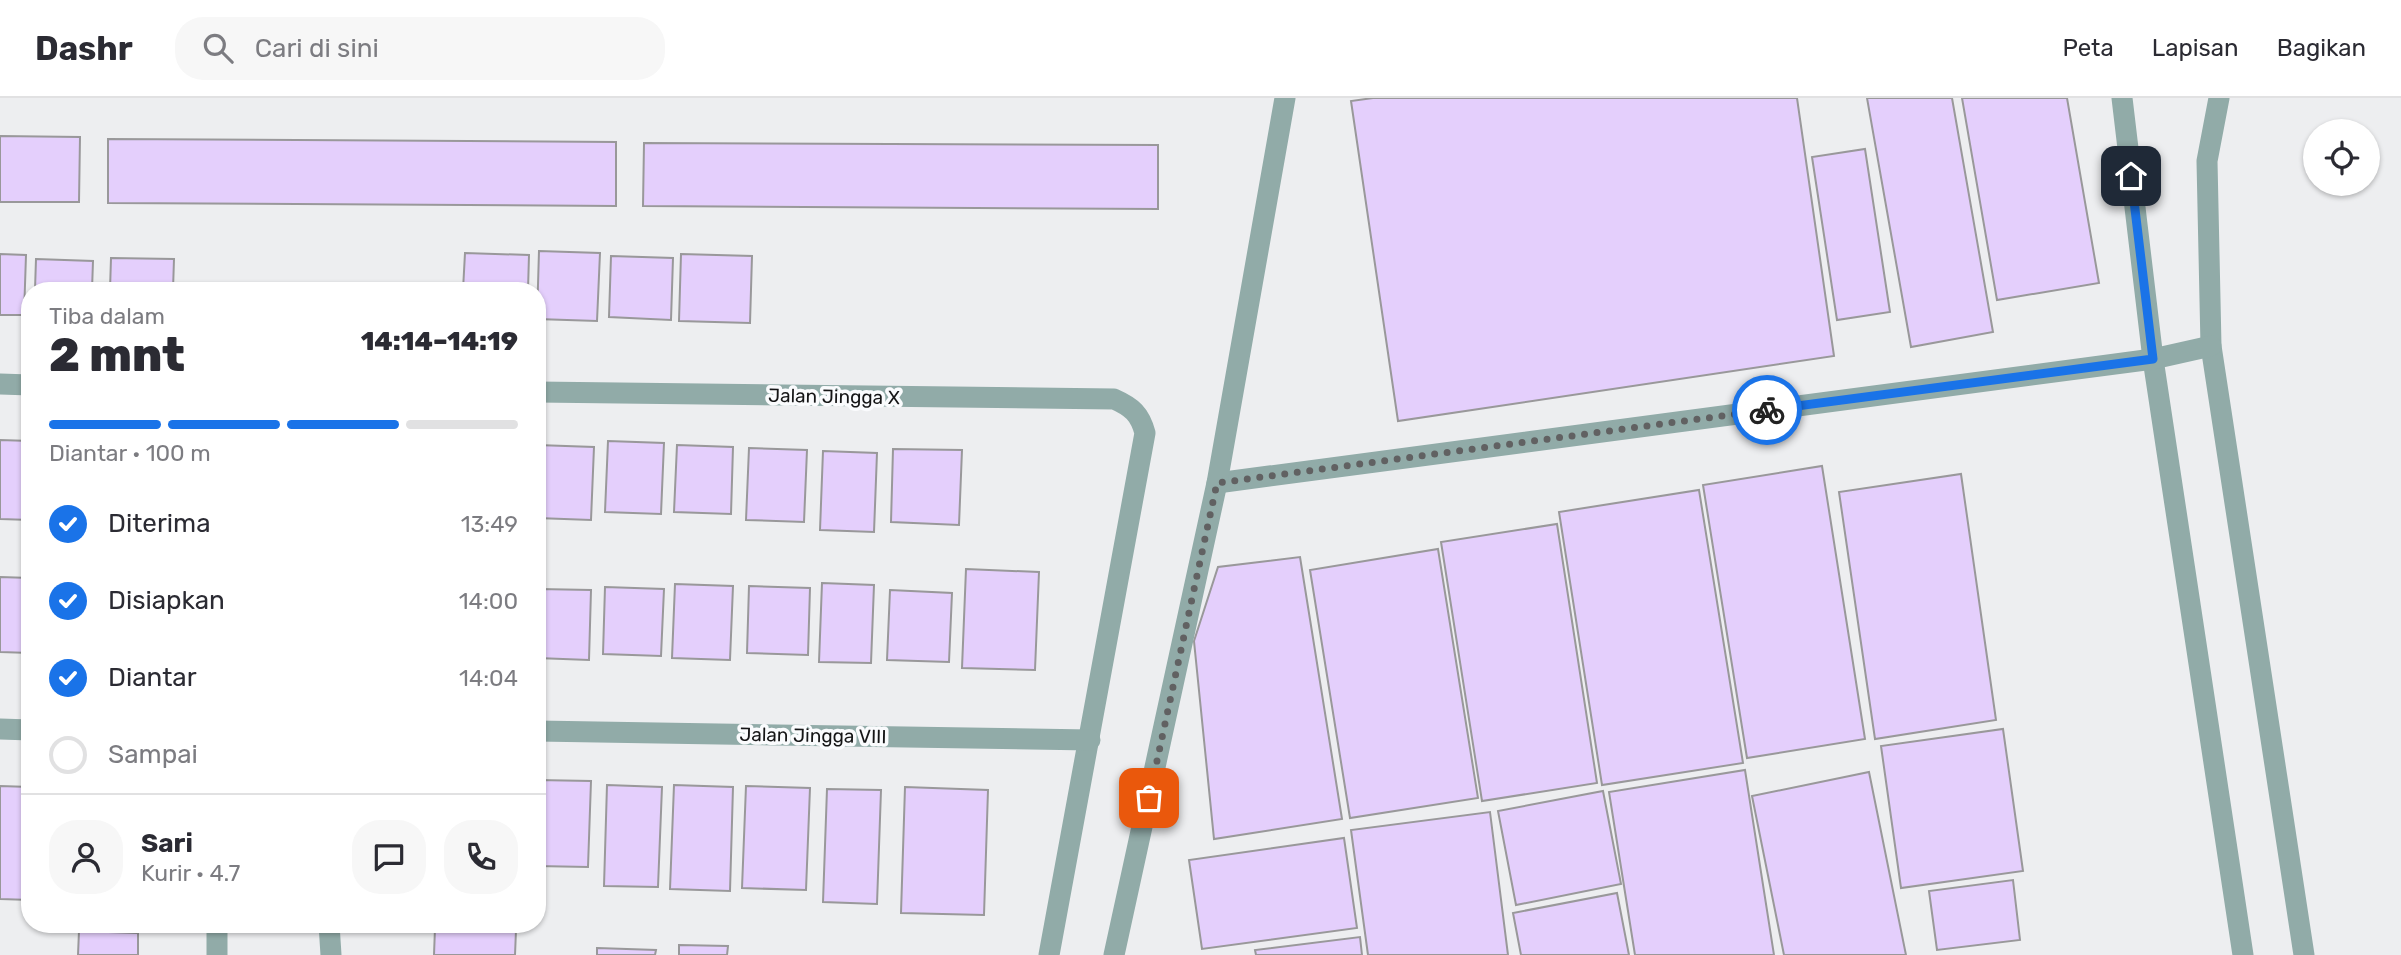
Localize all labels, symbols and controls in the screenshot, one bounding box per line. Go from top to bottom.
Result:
search box [175,17,665,80]
text: Dashr [35,29,133,68]
icon: search [199,29,237,67]
text: Cari di sini [255,33,379,64]
text: Peta [2062,34,2114,62]
text: Lapisan [2152,34,2239,62]
text: Bagikan [2277,34,2366,62]
map controls [2303,119,2380,196]
button: locate [2303,119,2380,196]
pin [2101,146,2161,206]
icon: home [2112,157,2150,195]
text: Tiba dalam [49,302,165,330]
text: 14:14–14:19 [361,326,518,357]
text: 2 mnt [49,328,185,383]
courier [1732,375,1802,445]
street label: Jalan Jingga X [768,384,900,409]
icon: bike [1748,391,1786,429]
text: Diantar · 100 m [49,439,211,467]
icon: check [49,505,87,543]
text: Diterima [108,508,211,539]
text: 13:49 [461,510,518,538]
icon: check [49,582,87,620]
text: Disiapkan [108,585,225,616]
text: 14:00 [459,587,518,615]
icon: check [49,659,87,697]
text: Diantar [108,662,197,693]
text: 14:04 [459,664,518,692]
street label: Jalan Jingga VIII [739,723,887,748]
text: Sampai [108,739,198,770]
pin [1119,768,1179,828]
icon: bag [1130,779,1168,817]
button: person [49,820,123,894]
button: chat [352,820,426,894]
button: phone [444,820,518,894]
text: Sari [141,828,193,859]
text: Kurir · 4.7 [141,859,240,887]

